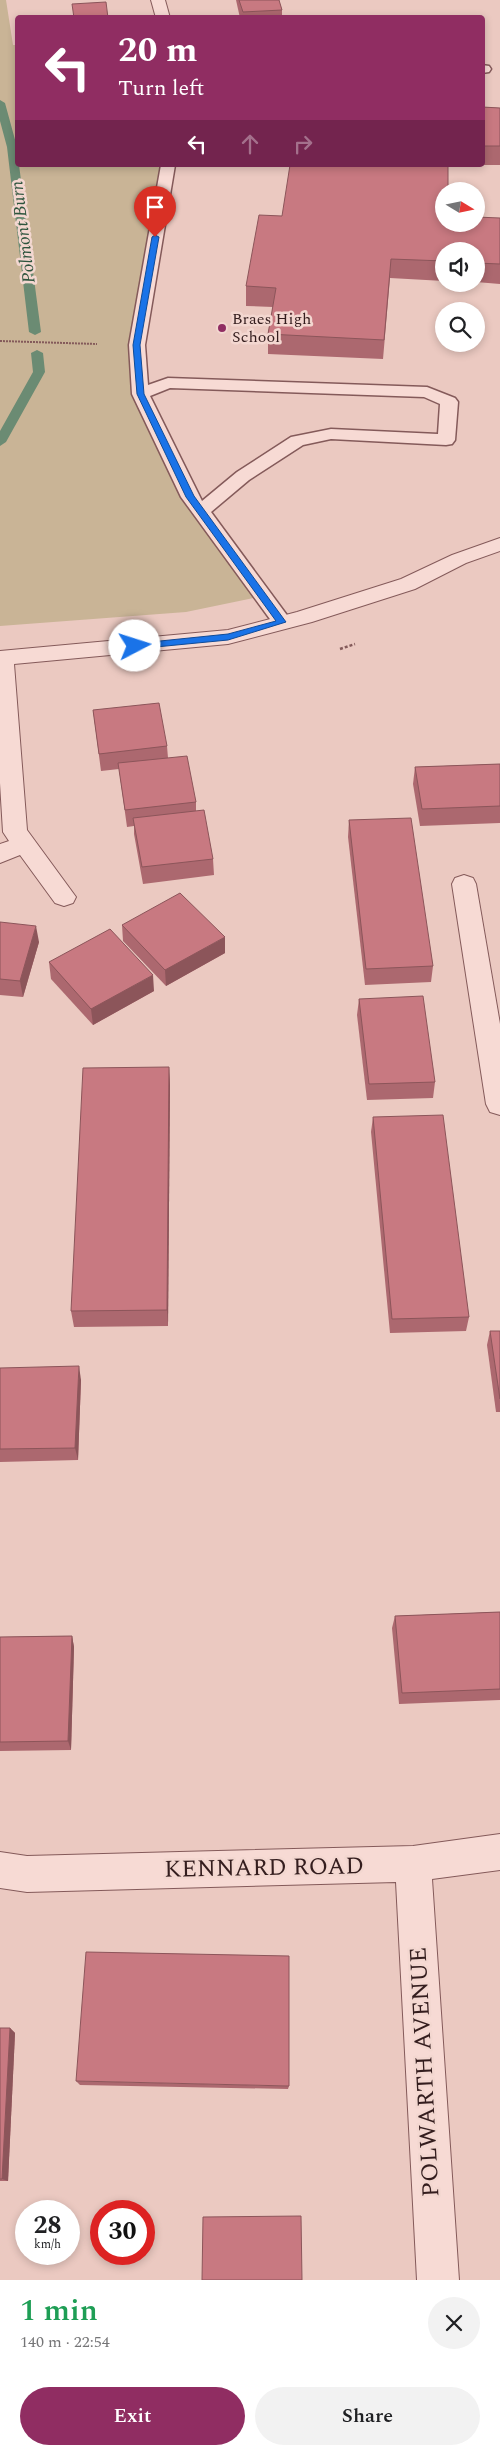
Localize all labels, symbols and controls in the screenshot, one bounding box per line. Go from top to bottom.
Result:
text: 20 m [118,24,198,77]
icon: left [35,35,100,100]
text: Turn left [118,72,204,105]
icon: left [183,130,211,158]
icon: ahead [236,130,264,158]
icon: right [289,130,317,158]
water label: Polmont Burn [3,179,43,285]
north arrow [435,182,485,232]
map controls [435,182,485,352]
pin [134,186,176,237]
icon: arrive [141,193,169,221]
button: sound [435,242,485,292]
button: search [435,302,485,352]
place label: Braes High School [232,307,311,349]
marker: Braes High School [216,322,228,334]
position arrow [108,619,160,671]
street label: KENNARD ROAD [164,1848,364,1888]
street label: POLWARTH AVENUE [400,1946,450,2198]
speed limit sign: 30 [90,2200,155,2265]
text: 28 [33,2207,62,2245]
text: km/h [34,2235,61,2254]
text: 1 min [20,2288,98,2334]
button: close [428,2297,480,2349]
text: 140 m · 22:54 [20,2330,110,2354]
button: Exit [20,2387,245,2445]
button: Share [255,2387,480,2445]

